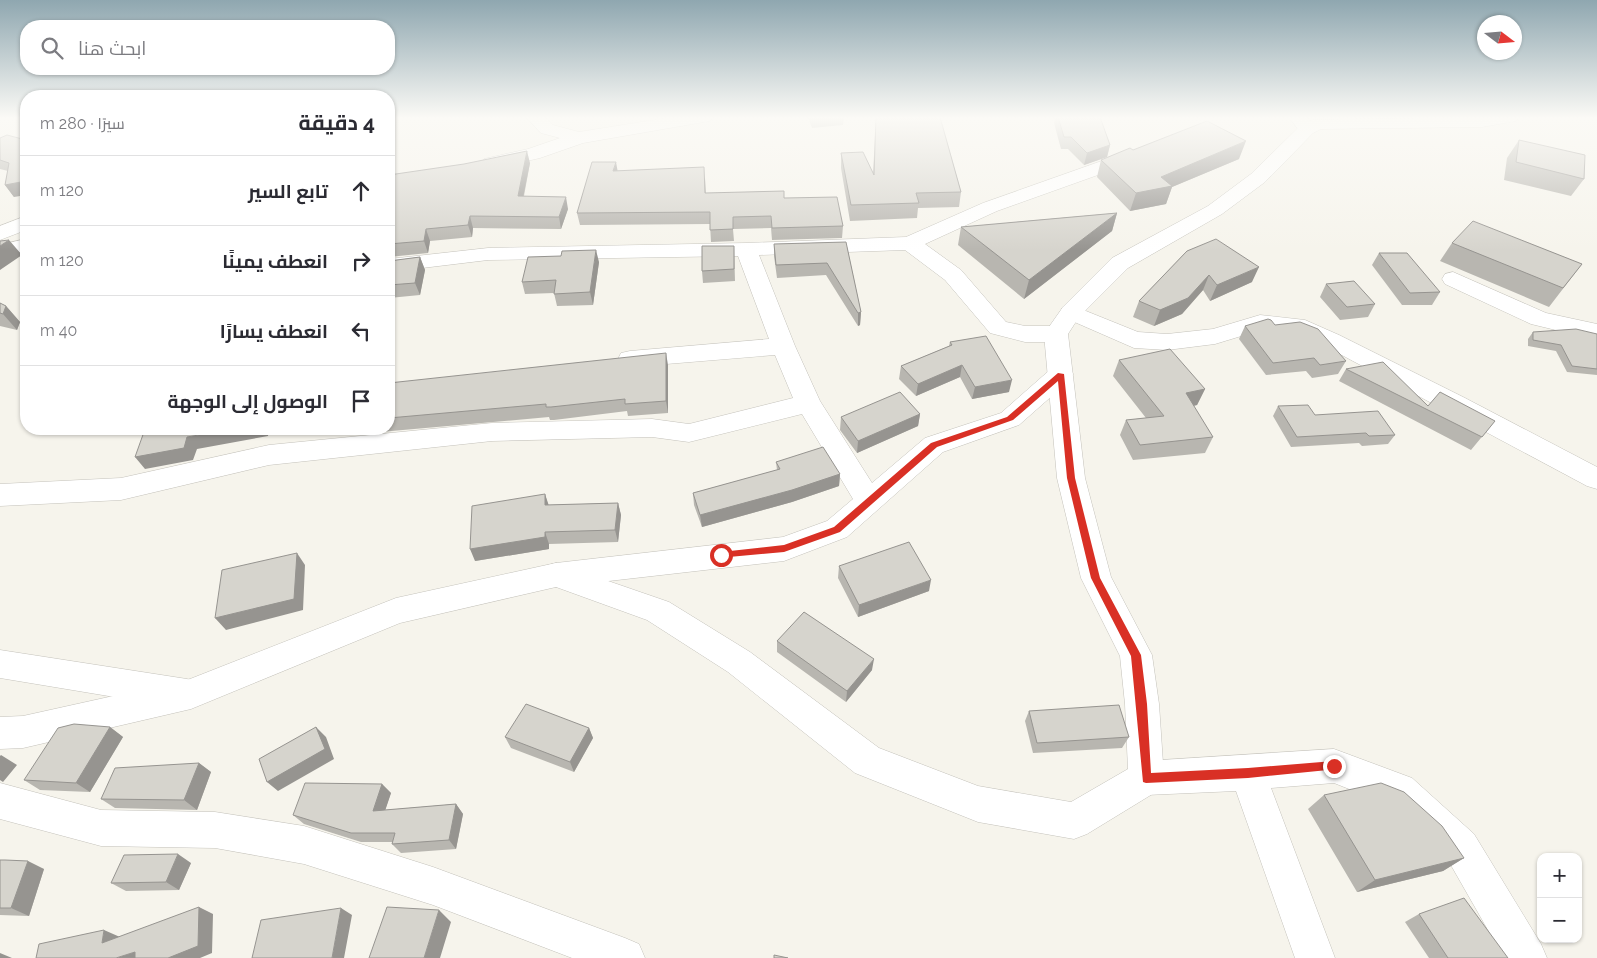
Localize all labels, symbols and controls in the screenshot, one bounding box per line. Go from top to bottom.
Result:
north arrow [1477,15,1522,60]
search box [20,20,395,75]
icon: search [38,34,66,62]
text: ابحث هنا [78,37,146,59]
text: 4 دقيقة [299,110,375,135]
text: سيرًا · 280 m [40,114,125,133]
icon: ahead [347,177,375,205]
text: تابع السير [248,180,328,202]
text: 120 m [40,181,84,200]
icon: right [347,247,375,275]
text: انعطف يمينًا [222,250,328,272]
text: 120 m [40,251,84,270]
icon: left [347,317,375,345]
text: انعطف يسارًا [220,320,328,342]
text: 40 m [40,321,77,340]
icon: arrive [347,387,375,415]
text: الوصول إلى الوجهة [168,390,328,412]
route start [710,544,733,567]
route end [1323,755,1346,778]
map controls [1537,853,1582,943]
button: + [1537,853,1582,898]
button: − [1537,898,1582,943]

